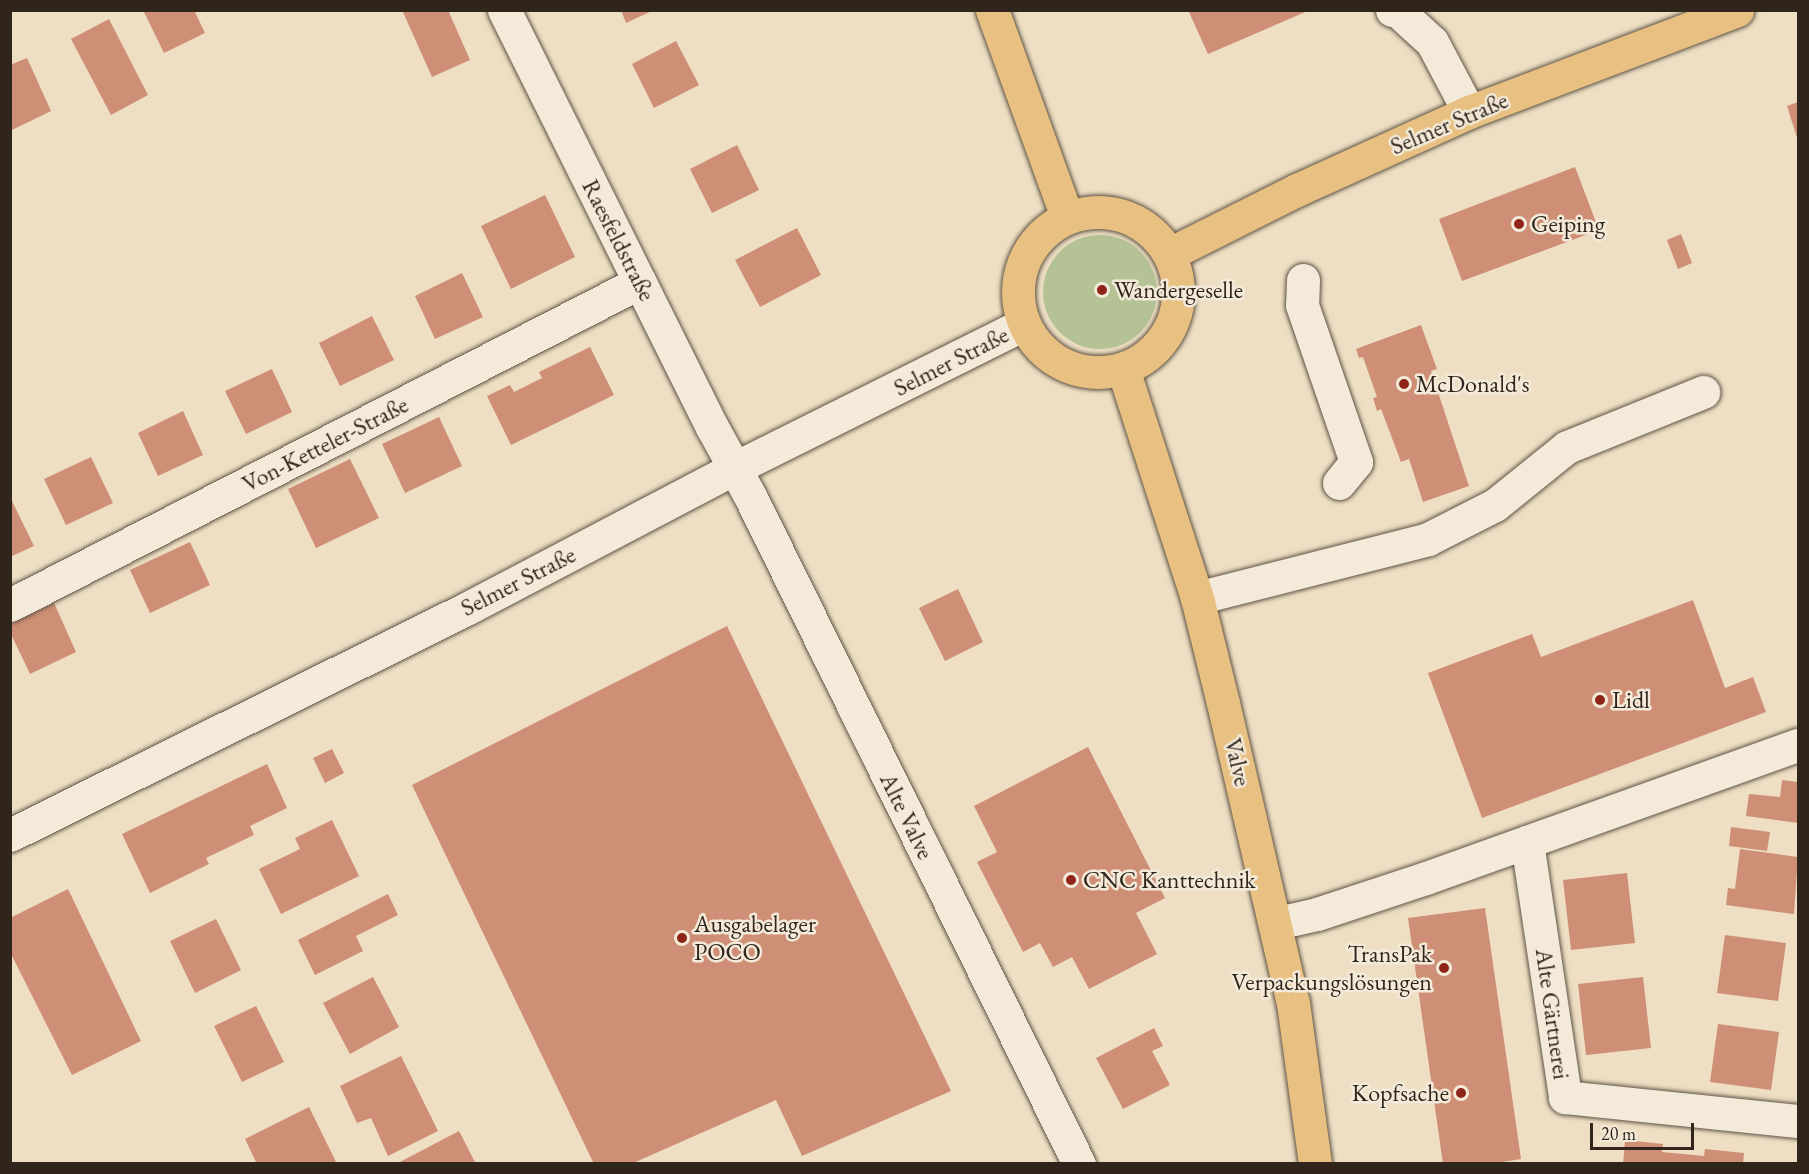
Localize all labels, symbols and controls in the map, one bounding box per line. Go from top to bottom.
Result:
street label: Selmer Straße [1386,85,1512,161]
street label: Raesfeldstraße [576,174,662,306]
place label: Geiping [1531,210,1605,238]
marker: Geiping [1512,217,1526,231]
place label: Wandergeselle [1114,276,1243,304]
marker: Wandergeselle [1095,283,1109,297]
street label: Selmer Straße [889,320,1013,402]
place label: McDonald's [1416,370,1530,398]
marker: McDonald's [1397,377,1411,391]
street label: Von-Ketteler-Straße [237,390,413,498]
street label: Selmer Straße [456,540,580,622]
place label: Lidl [1612,686,1650,714]
marker: Lidl [1593,693,1607,707]
street label: Valve [1219,735,1257,789]
street label: Alte Valve [874,768,940,864]
place label: CNC Kanttechnik [1083,866,1256,894]
marker: CNC Kanttechnik [1064,873,1078,887]
place label: Ausgabelager POCO [694,910,816,966]
marker: Ausgabelager POCO [675,931,689,945]
place label: TransPak Verpackungslösungen [1232,940,1432,996]
street label: Alte Gärtnerei [1530,947,1576,1081]
marker: TransPak Verpackungslösungen [1437,961,1451,975]
place label: Kopfsache [1352,1079,1449,1107]
marker: Kopfsache [1454,1086,1468,1100]
scale bar [1593,1111,1696,1149]
text: 20 m [1601,1122,1636,1145]

